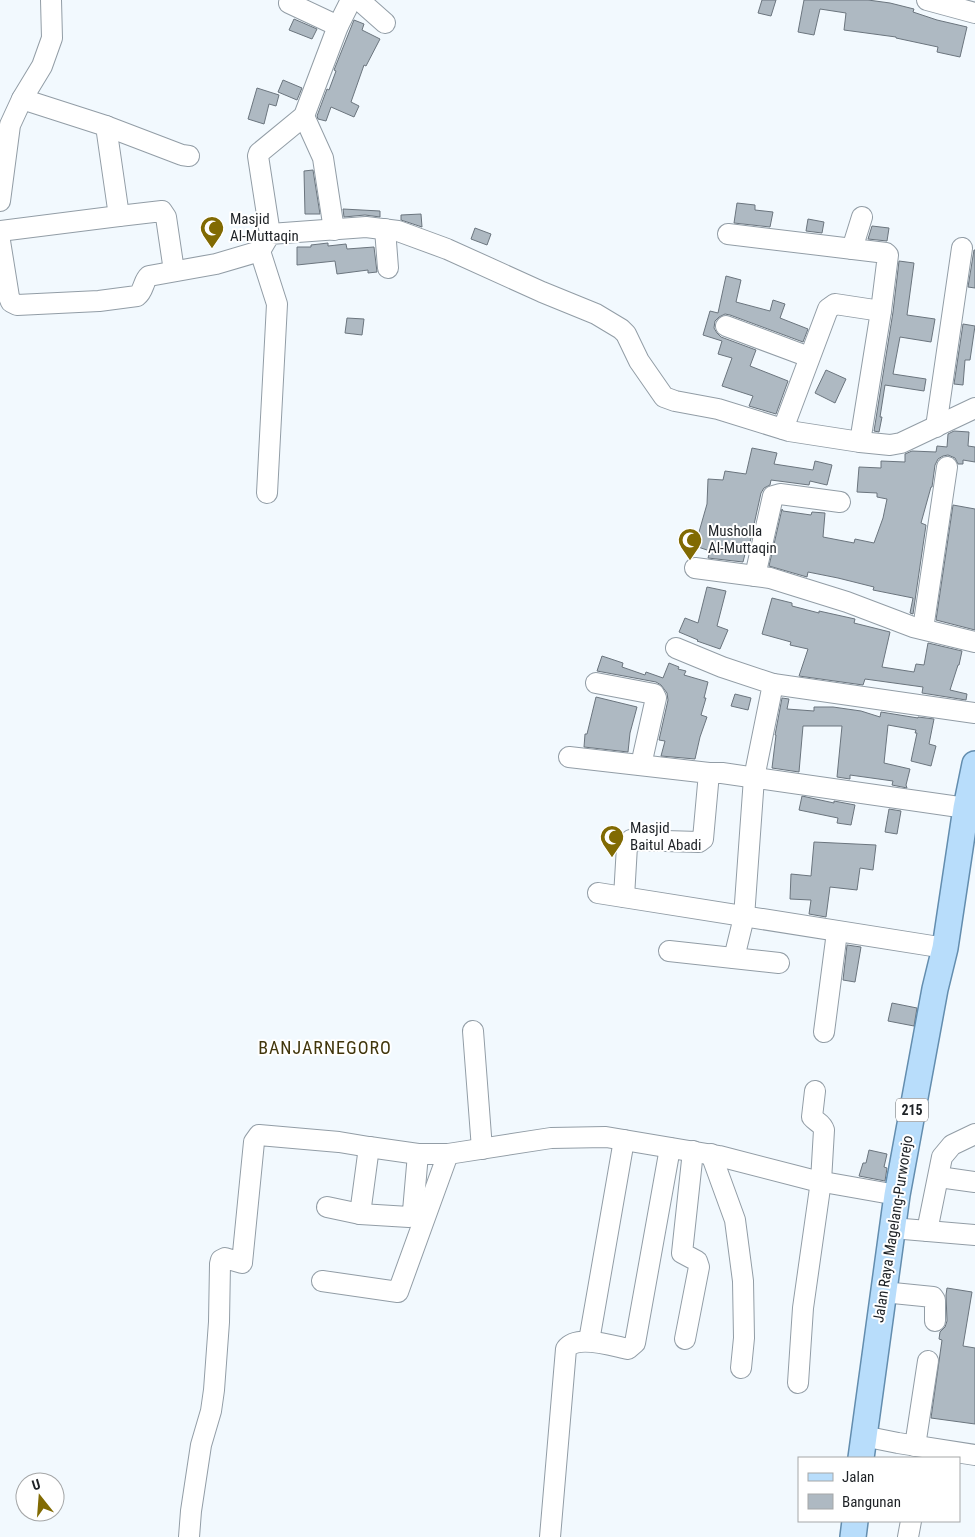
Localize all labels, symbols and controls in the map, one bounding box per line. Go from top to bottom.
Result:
place label: Masjid Al-Muttaqin [230,210,299,245]
mosque icon: Masjid Al-Muttaqin [199,215,225,249]
place label: Musholla Al-Muttaqin [708,522,777,557]
mosque icon: Musholla Al-Muttaqin [677,527,703,561]
place label: Masjid Baitul Abadi [630,819,702,854]
mosque icon: Masjid Baitul Abadi [599,824,625,858]
district label: BANJARNEGORO [258,1037,392,1058]
road number: 215 [896,1098,928,1122]
street label: Jalan Raya Magelang-Purworejo [869,1134,917,1324]
legend [798,1457,960,1522]
text: Jalan [842,1468,874,1486]
north arrow [15,1472,65,1522]
text: U [30,1476,42,1493]
text: Bangunan [842,1493,901,1511]

